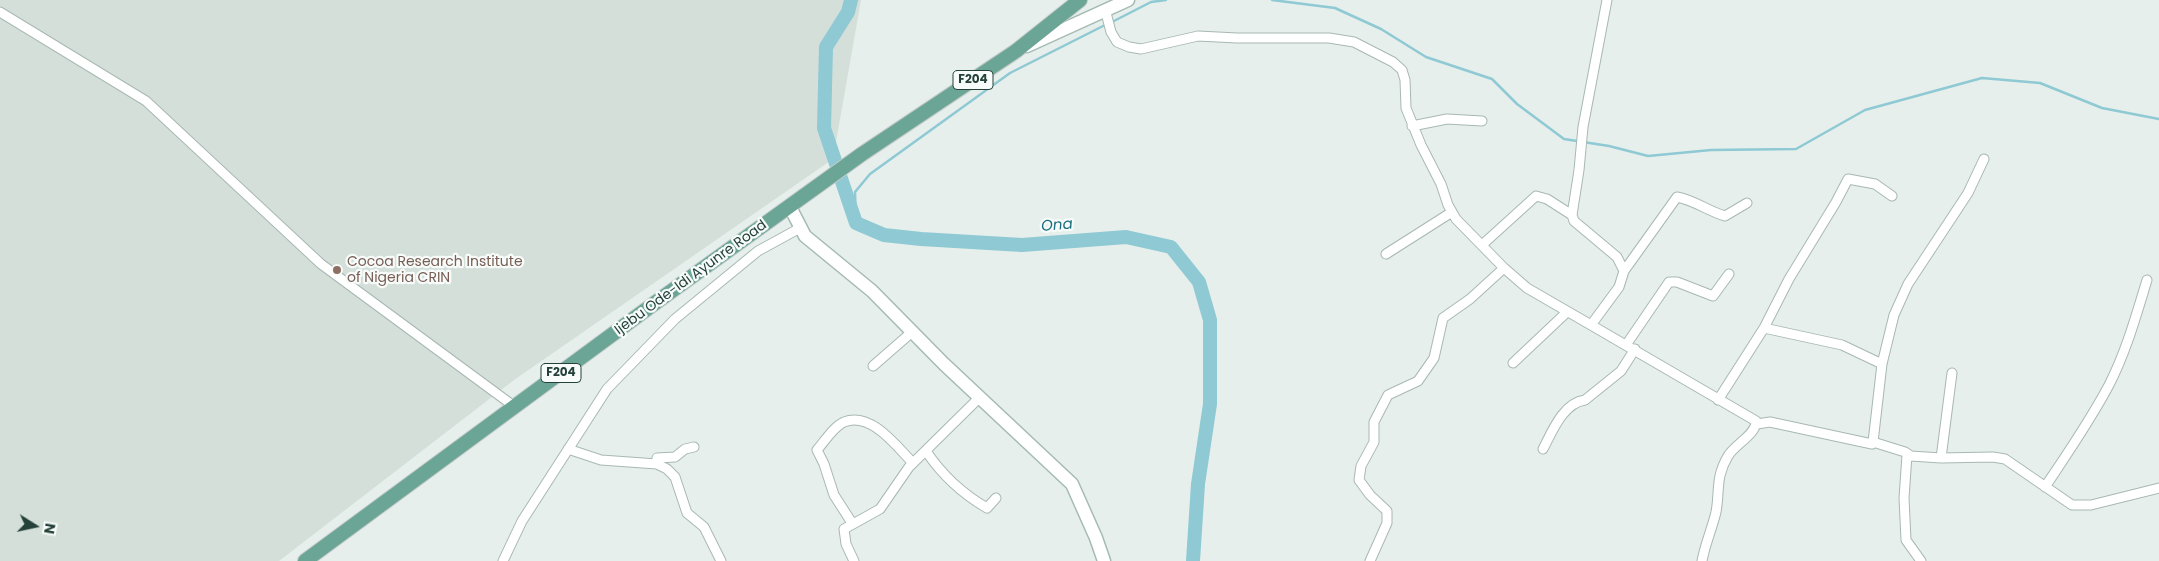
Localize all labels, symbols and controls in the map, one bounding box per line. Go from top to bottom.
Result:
road number: F204 [953,70,993,90]
water label: Ona [1041,216,1073,236]
street label: Ijebu Ode-Idi Ayunre Road [612,217,770,339]
place label: Cocoa Research Institute of Nigeria CRIN [347,254,523,286]
marker: Cocoa Research Institute of Nigeria CRIN [331,264,343,276]
road number: F204 [541,363,581,382]
north arrow [10,501,60,551]
text: N [39,522,61,536]

